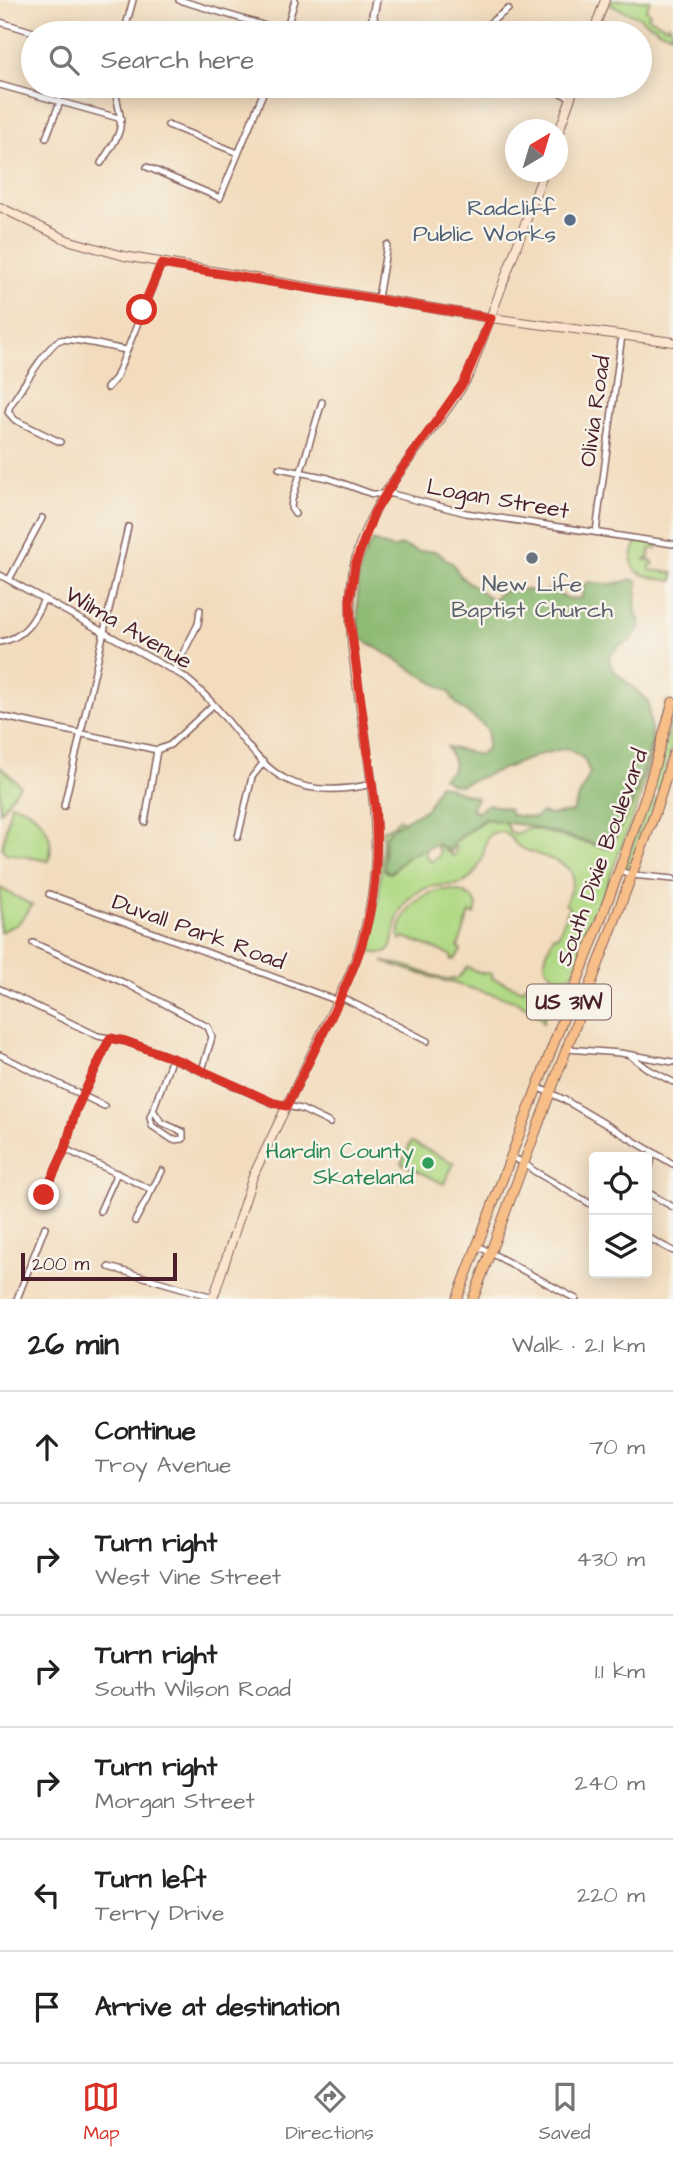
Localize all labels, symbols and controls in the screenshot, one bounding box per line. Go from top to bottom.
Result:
search box [21,21,652,98]
icon: search [45,41,83,79]
text: Search here [101,42,254,78]
north arrow [505,119,568,182]
place label: Radcliff Public Works [413,192,556,250]
marker: Radcliff Public Works [562,212,578,228]
route start [126,294,157,325]
street label: Olivia Road [571,353,619,469]
street label: Logan Street [424,471,572,528]
marker: New Life Baptist Church [524,550,540,566]
place label: New Life Baptist Church [451,568,613,626]
street label: Wilma Avenue [59,578,198,677]
street label: South Dixie Boulevard [548,744,656,970]
street label: Duvall Park Road [108,886,290,978]
road number: US 31W [527,984,611,1020]
place label: Hardin County Skateland [265,1135,414,1193]
map controls [589,1152,652,1278]
button: locate [589,1152,652,1215]
marker: Hardin County Skateland [420,1155,436,1171]
route end [28,1179,59,1210]
button: layers [589,1215,652,1278]
scale bar [21,1250,177,1282]
text: 200 m [32,1251,89,1278]
text: 26 min [28,1324,119,1366]
text: Walk · 2.1 km [512,1329,645,1361]
text: Continue [95,1413,196,1449]
icon: ahead [28,1428,66,1466]
text: 70 m [589,1431,645,1463]
text: Troy Avenue [95,1449,232,1481]
text: Turn right [95,1525,217,1561]
icon: right [28,1540,66,1578]
text: 430 m [576,1543,645,1575]
text: West Vine Street [95,1561,281,1593]
text: Turn right [95,1637,217,1673]
icon: right [28,1652,66,1690]
text: 1.1 km [595,1655,645,1687]
text: South Wilson Road [95,1673,291,1705]
text: Turn right [95,1749,217,1785]
icon: right [28,1764,66,1802]
text: 240 m [575,1767,645,1799]
text: Morgan Street [95,1785,255,1817]
text: Turn left [95,1861,206,1897]
icon: left [28,1876,66,1914]
text: 220 m [577,1879,645,1911]
text: Terry Drive [95,1897,224,1929]
icon: arrive [28,1988,66,2026]
text: Arrive at destination [95,1989,340,2025]
tab: Map [82,2078,120,2147]
tab: Directions [285,2078,374,2147]
tab: Saved [539,2078,590,2147]

